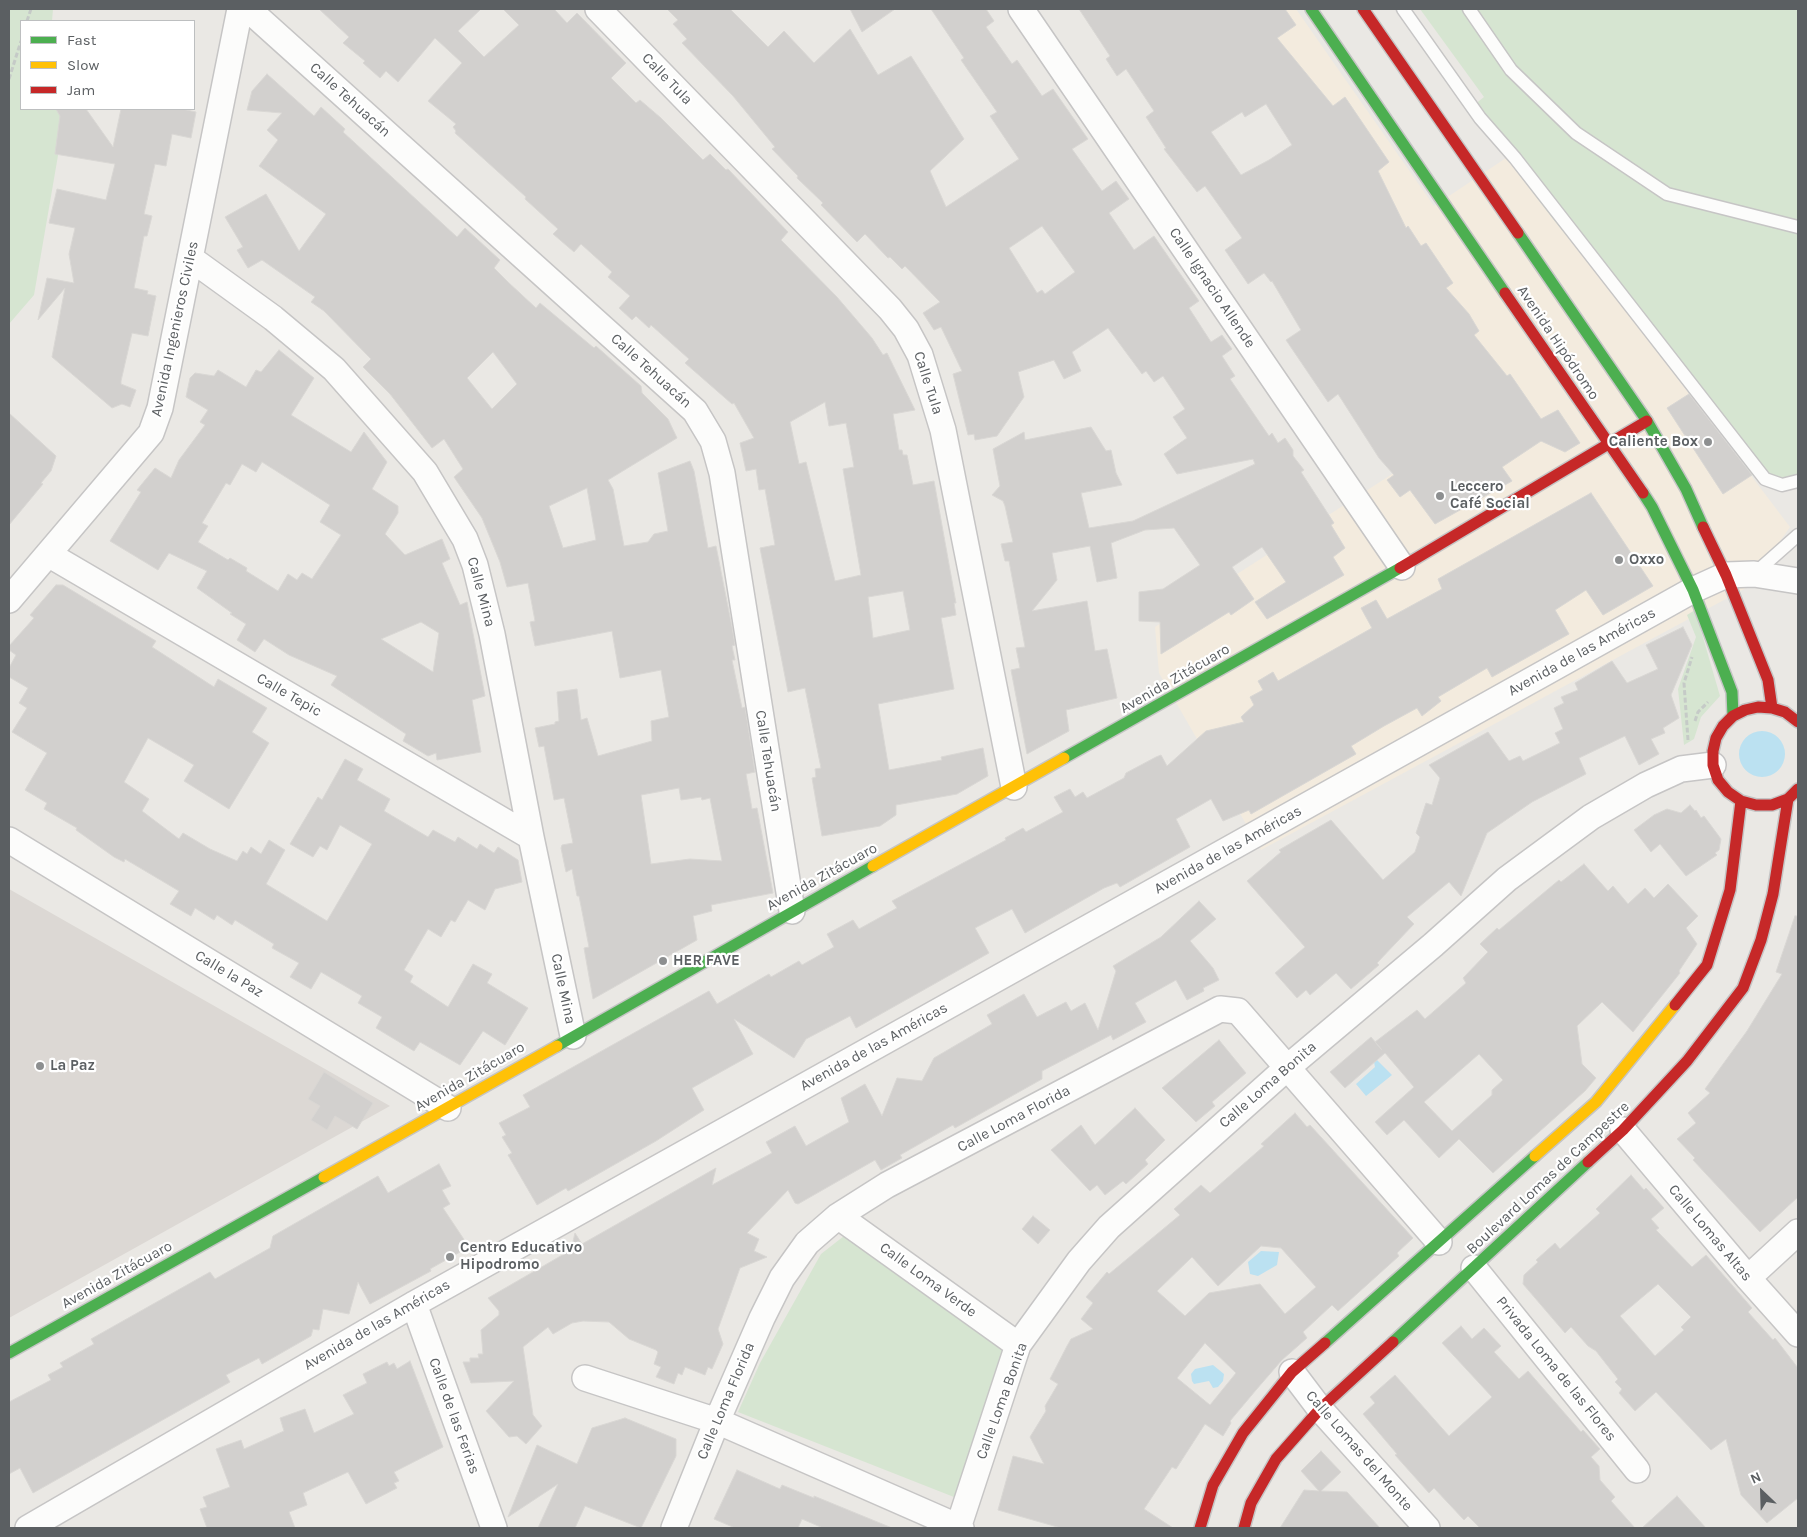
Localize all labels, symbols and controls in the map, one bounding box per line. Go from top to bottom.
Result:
legend [20,20,195,110]
text: Fast [67,31,96,49]
street label: Calle Tula [638,49,696,109]
text: Slow [67,56,99,74]
street label: Calle Tehuacán [306,59,394,141]
text: Jam [67,81,95,99]
street label: Calle Ignacio Allende [1165,224,1259,352]
street label: Avenida Ingenieros Civiles [148,240,202,418]
street label: Avenida Hipódromo [1513,282,1603,404]
street label: Calle Tehuacán [607,330,695,412]
street label: Calle Tula [909,349,947,417]
place label: Caliente Box [1609,433,1698,451]
marker: Caliente Box [1702,436,1714,448]
place label: Leccero Café Social [1450,478,1530,513]
marker: Leccero Café Social [1434,490,1446,502]
place label: Oxxo [1629,551,1664,569]
marker: Oxxo [1613,554,1625,566]
street label: Calle Mina [463,555,499,629]
street label: Avenida de las Américas [1505,604,1659,700]
street label: Avenida Zitácuaro [1117,640,1233,718]
street label: Calle Tepic [253,669,325,721]
street label: Calle Tehuacán [751,709,785,813]
street label: Avenida de las Américas [1151,802,1305,898]
street label: Avenida Zitácuaro [764,839,880,915]
street label: Calle la Paz [191,947,267,1001]
street label: Calle Mina [547,952,579,1026]
place label: HER FAVE [673,952,740,970]
marker: HER FAVE [657,955,669,967]
street label: Avenida de las Américas [797,999,951,1095]
street label: Avenida Zitácuaro [412,1038,528,1116]
street label: Calle Loma Bonita [1216,1038,1320,1132]
place label: La Paz [50,1057,95,1075]
marker: La Paz [34,1060,46,1072]
street label: Calle Loma Florida [954,1082,1074,1156]
street label: Boulevard Lomas de Campestre [1463,1098,1633,1258]
street label: Calle Lomas Altas [1664,1181,1756,1285]
street label: Avenida Zitácuaro [59,1237,175,1313]
place label: Centro Educativo Hipodromo [460,1239,582,1274]
street label: Calle Loma Verde [876,1239,980,1321]
marker: Centro Educativo Hipodromo [444,1251,456,1263]
street label: Avenida de las Américas [301,1276,453,1374]
street label: Privada Loma de las Flores [1492,1293,1620,1445]
street label: Calle Loma Florida [693,1340,759,1462]
street label: Calle Loma Bonita [972,1340,1032,1462]
street label: Calle de las Ferias [425,1355,483,1477]
street label: Calle Lomas del Monte [1302,1387,1416,1515]
north arrow [1737,1467,1787,1517]
text: N [1748,1468,1764,1488]

